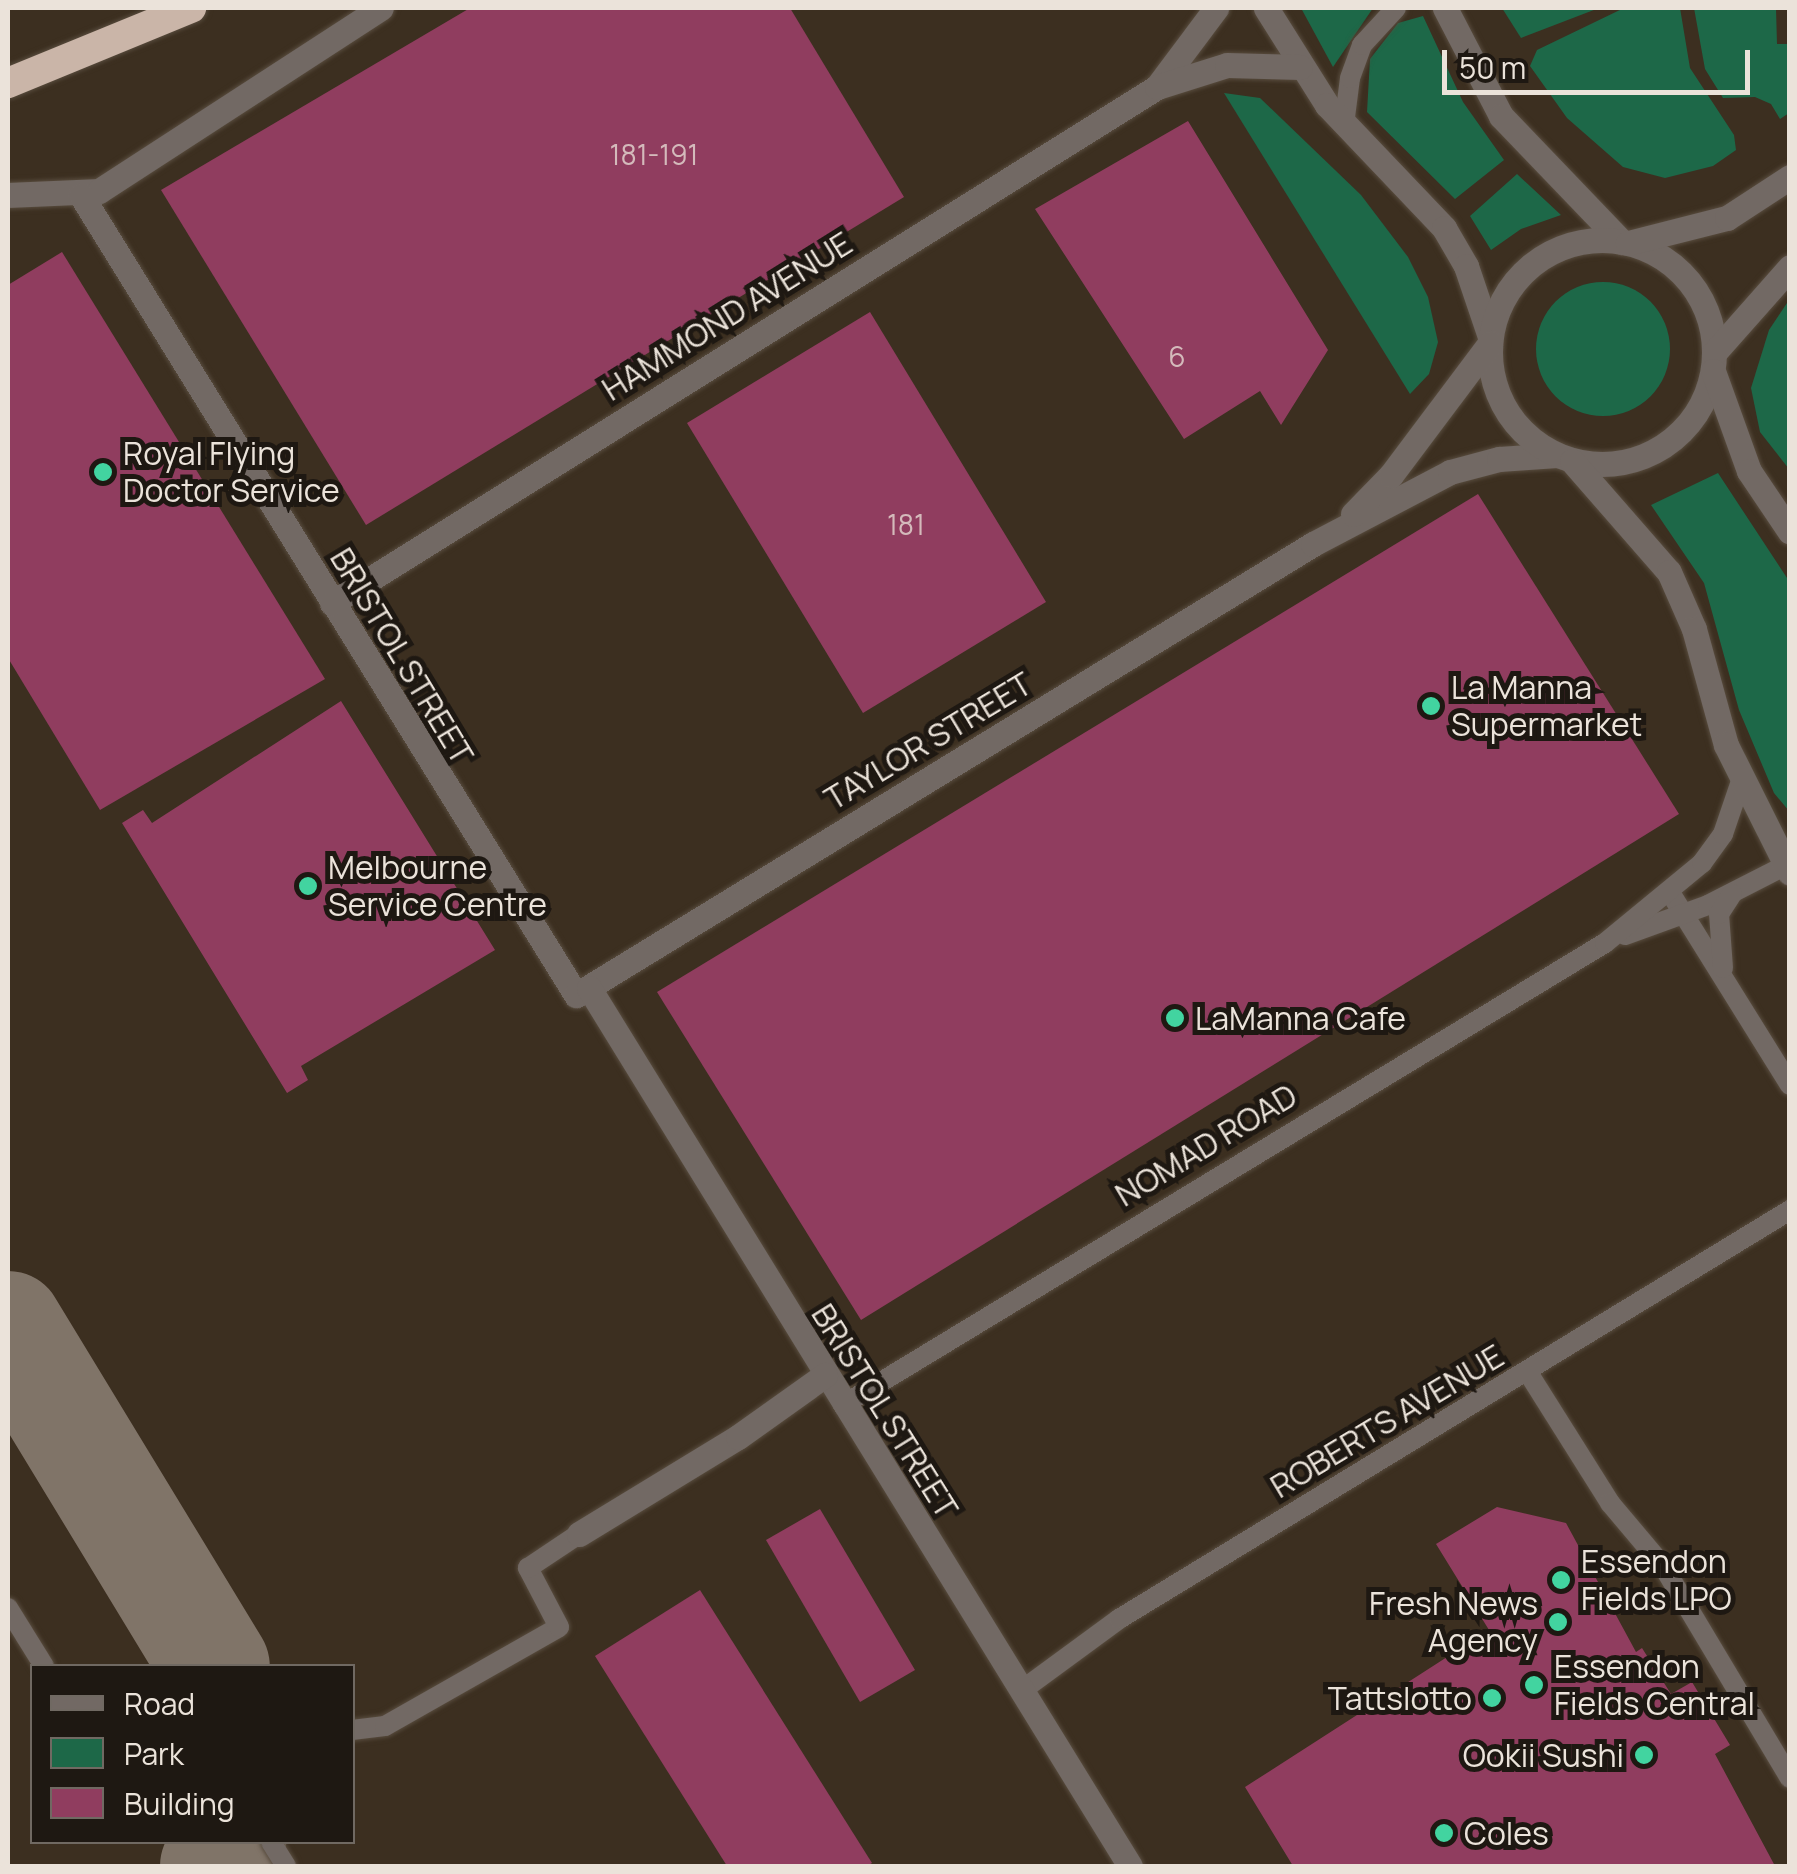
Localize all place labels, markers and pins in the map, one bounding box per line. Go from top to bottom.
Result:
place label: Royal Flying Doctor Service [123,435,340,510]
marker: Royal Flying Doctor Service [92,461,114,483]
place label: La Manna Supermarket [1451,669,1642,744]
marker: La Manna Supermarket [1420,695,1442,717]
place label: Melbourne Service Centre [328,849,547,924]
marker: Melbourne Service Centre [297,875,319,897]
place label: LaManna Cafe [1195,999,1406,1037]
marker: LaManna Cafe [1164,1007,1186,1029]
place label: Essendon Fields LPO [1581,1543,1732,1618]
marker: Essendon Fields LPO [1550,1569,1572,1591]
place label: Fresh News Agency [1369,1585,1538,1660]
marker: Fresh News Agency [1547,1611,1569,1633]
place label: Essendon Fields Central [1554,1648,1755,1723]
marker: Essendon Fields Central [1523,1674,1545,1696]
place label: Tattslotto [1328,1679,1472,1717]
marker: Tattslotto [1481,1687,1503,1709]
place label: Ookii Sushi [1463,1736,1624,1774]
marker: Ookii Sushi [1633,1744,1655,1766]
place label: Coles [1464,1814,1549,1852]
marker: Coles [1433,1822,1455,1844]

